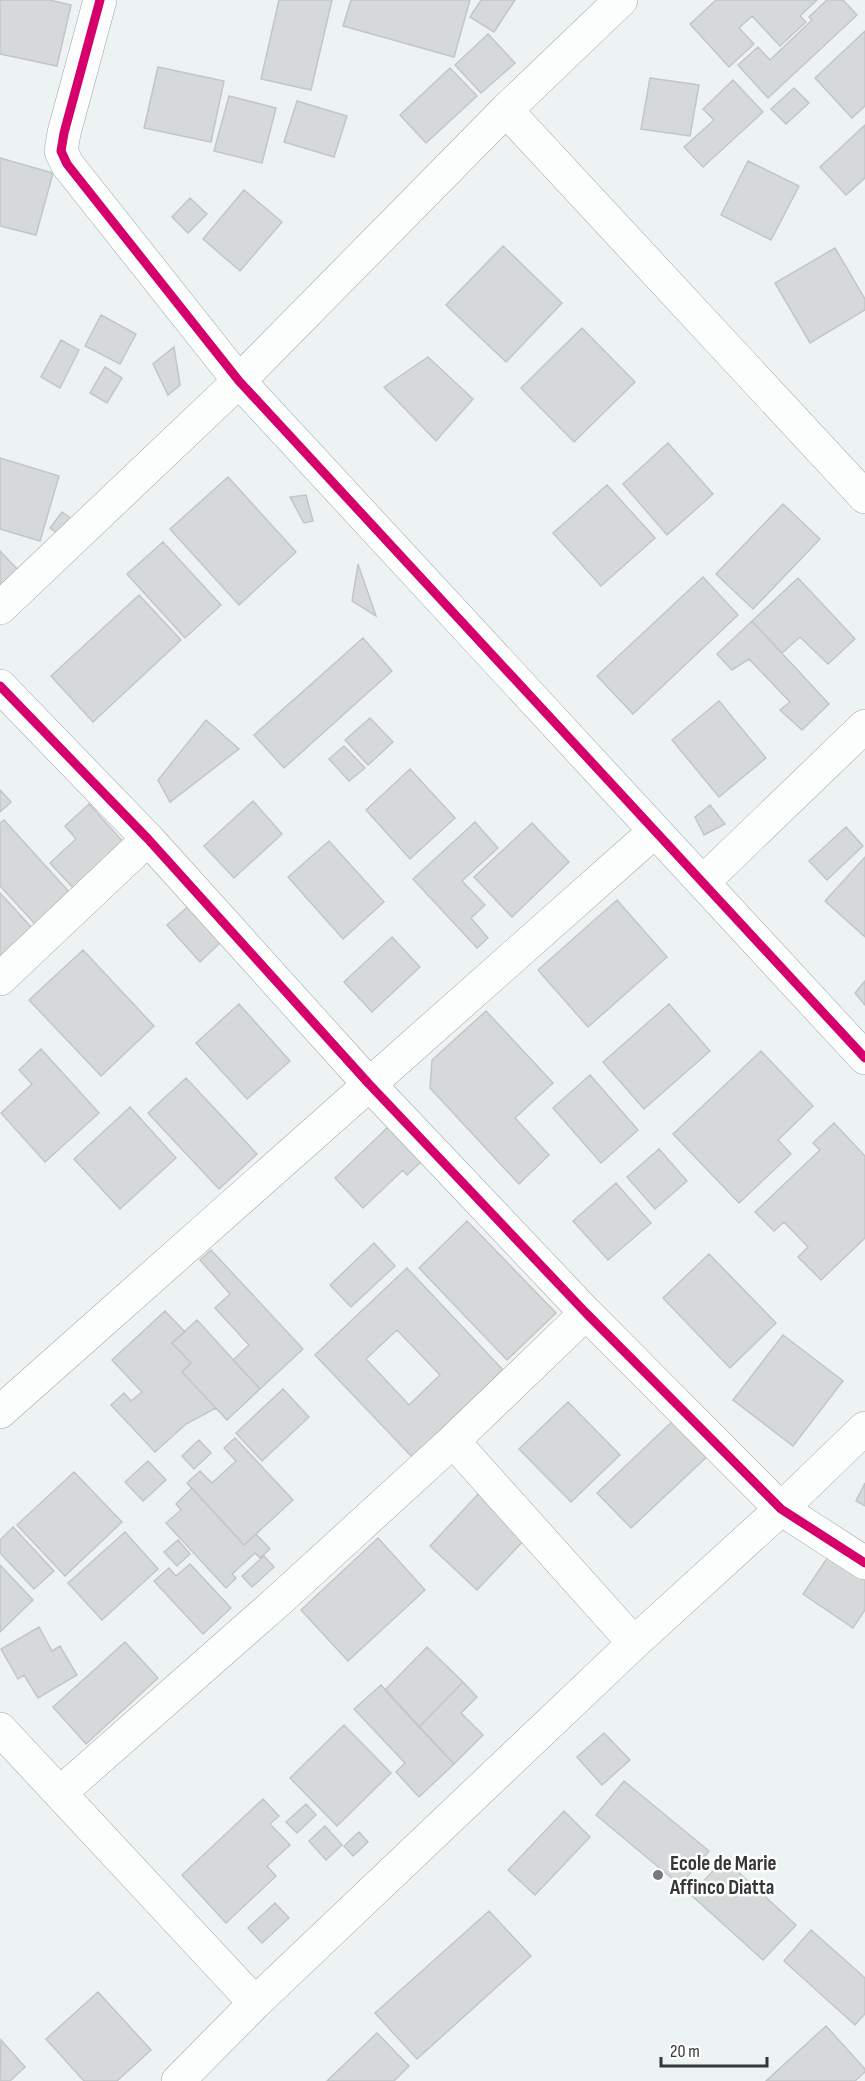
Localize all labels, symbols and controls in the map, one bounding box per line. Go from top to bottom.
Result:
place label: Ecole de Marie Affinco Diatta [669,1851,776,1900]
marker: Ecole de Marie Affinco Diatta [651,1868,665,1882]
scale bar [661,2030,768,2068]
text: 20 m [670,2041,700,2062]

